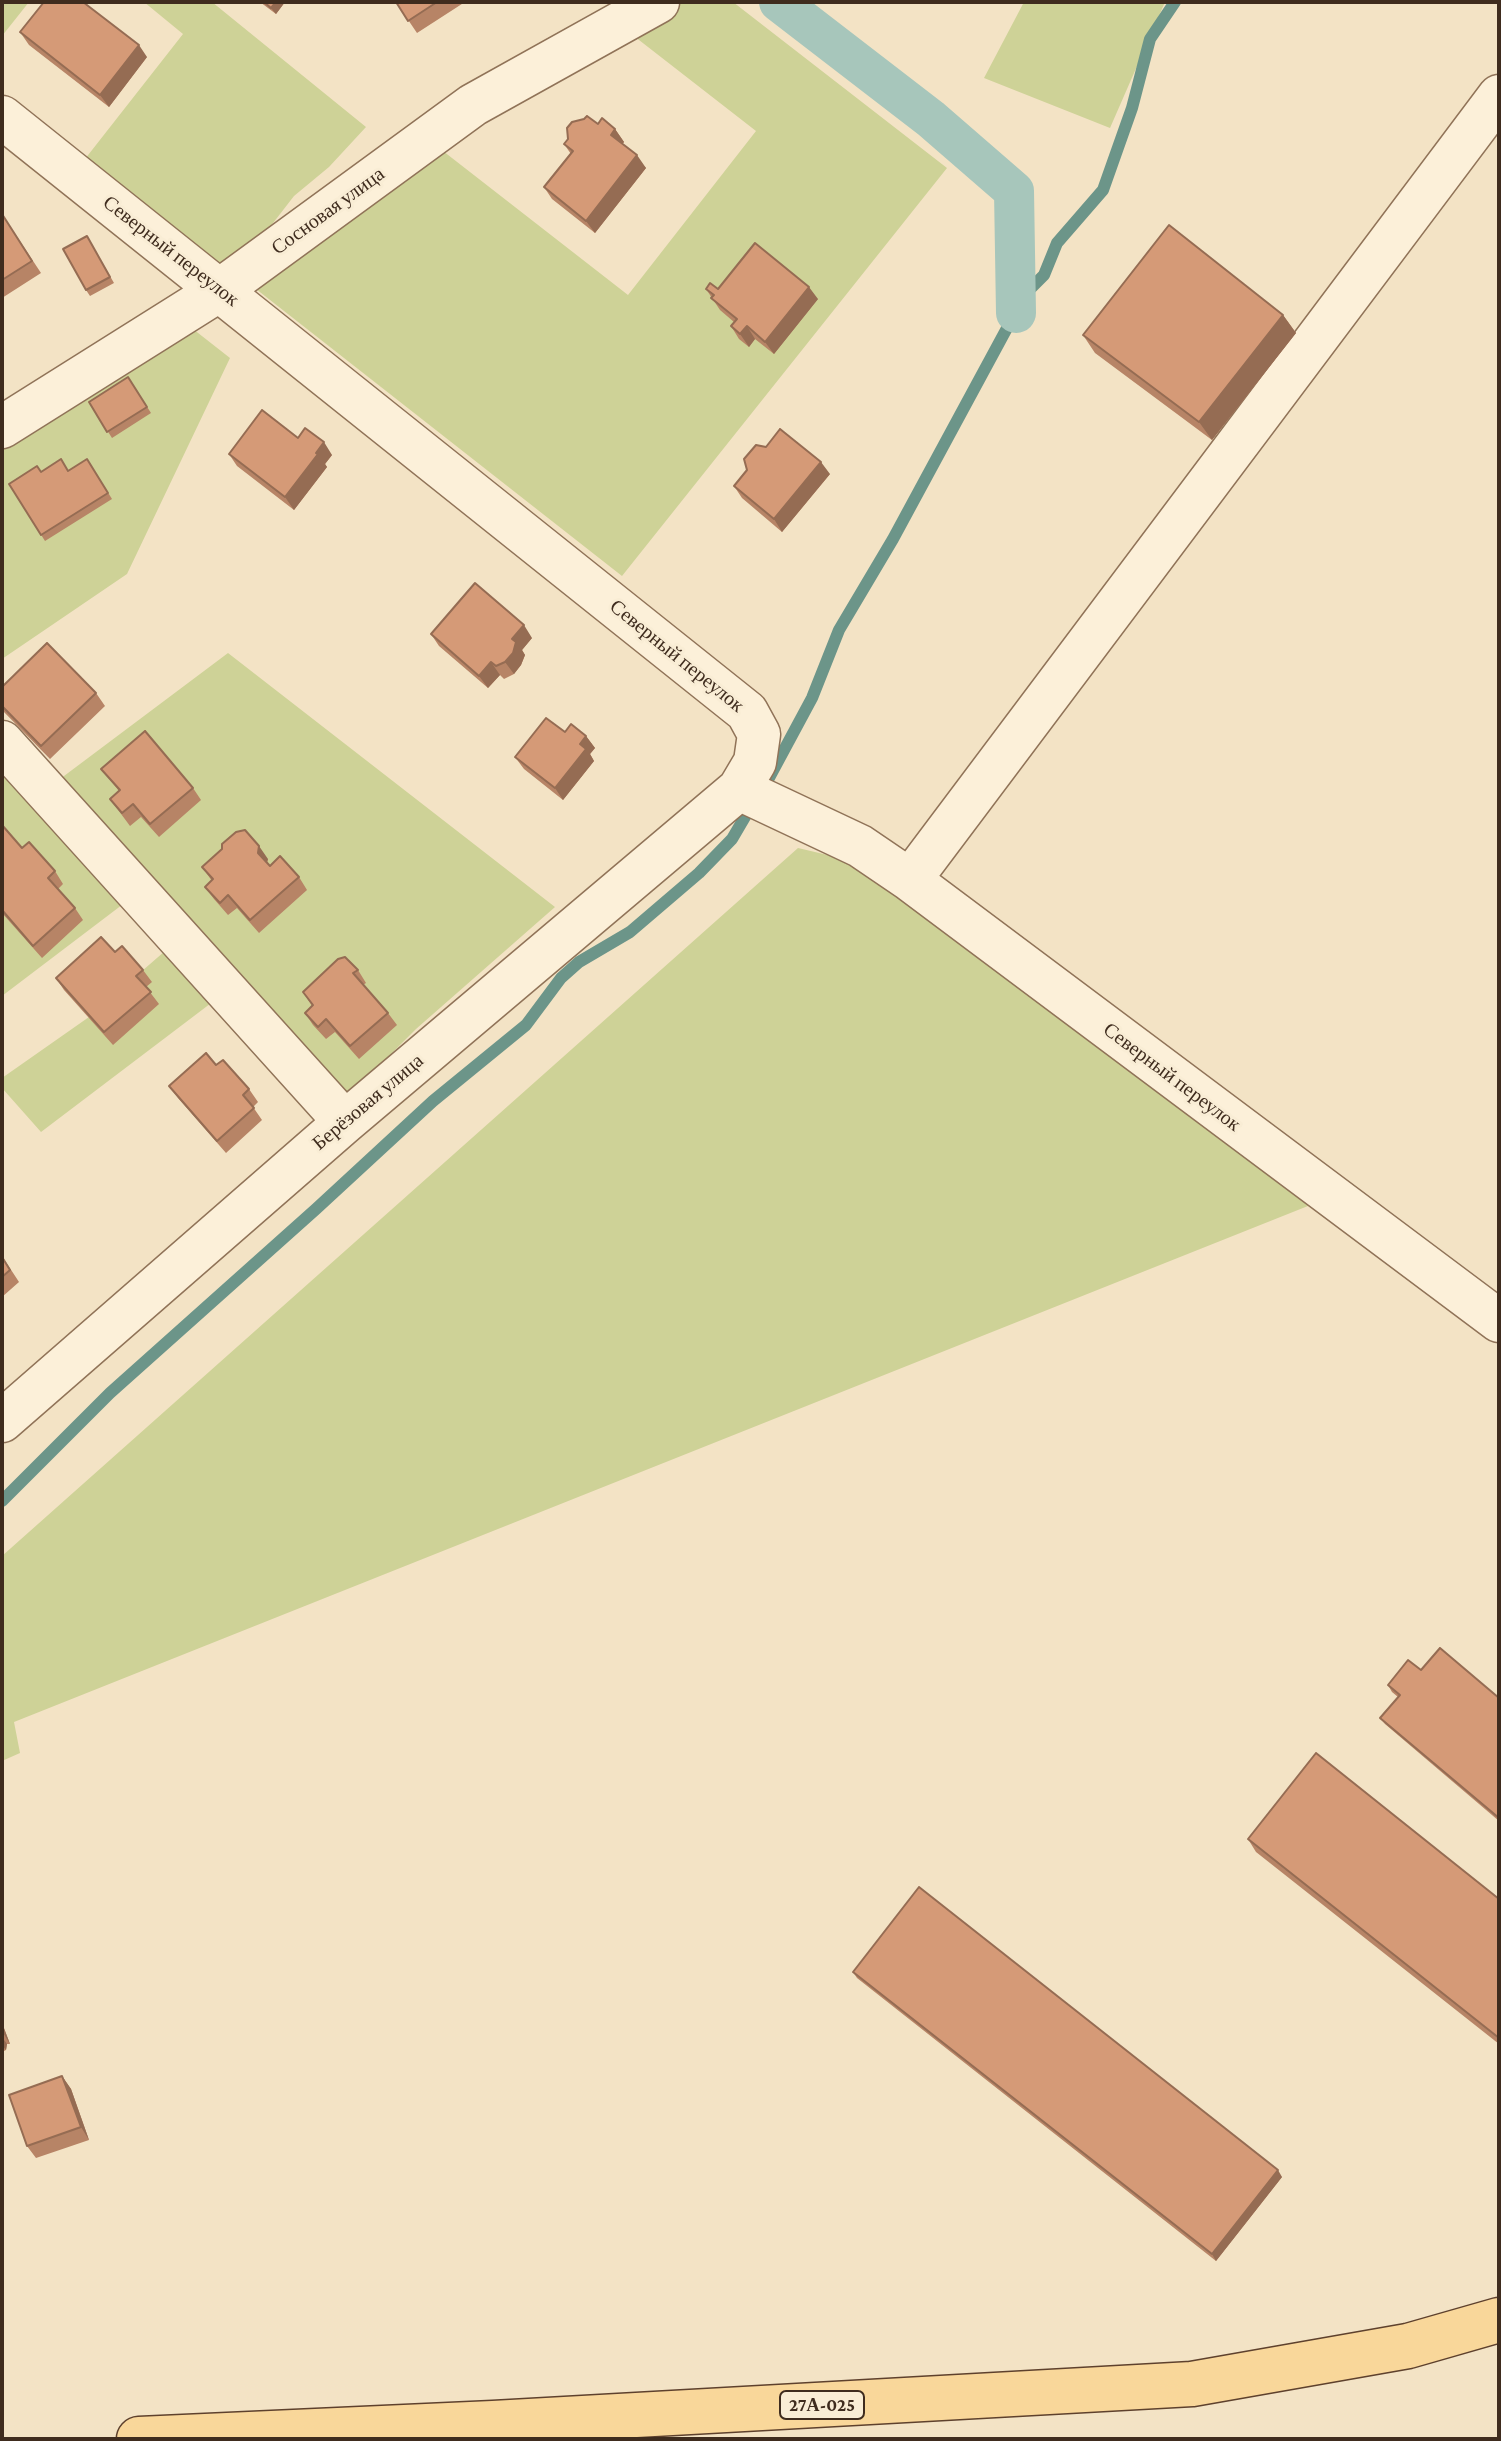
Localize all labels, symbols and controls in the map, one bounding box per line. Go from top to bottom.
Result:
street label: Сосновая улица [267,162,389,260]
street label: Северный переулок [98,190,244,312]
street label: Северный переулок [605,594,749,718]
street label: Северный переулок [1098,1017,1246,1137]
street label: Берёзовая улица [308,1049,428,1155]
road number: 27А-025 [780,2391,864,2419]

